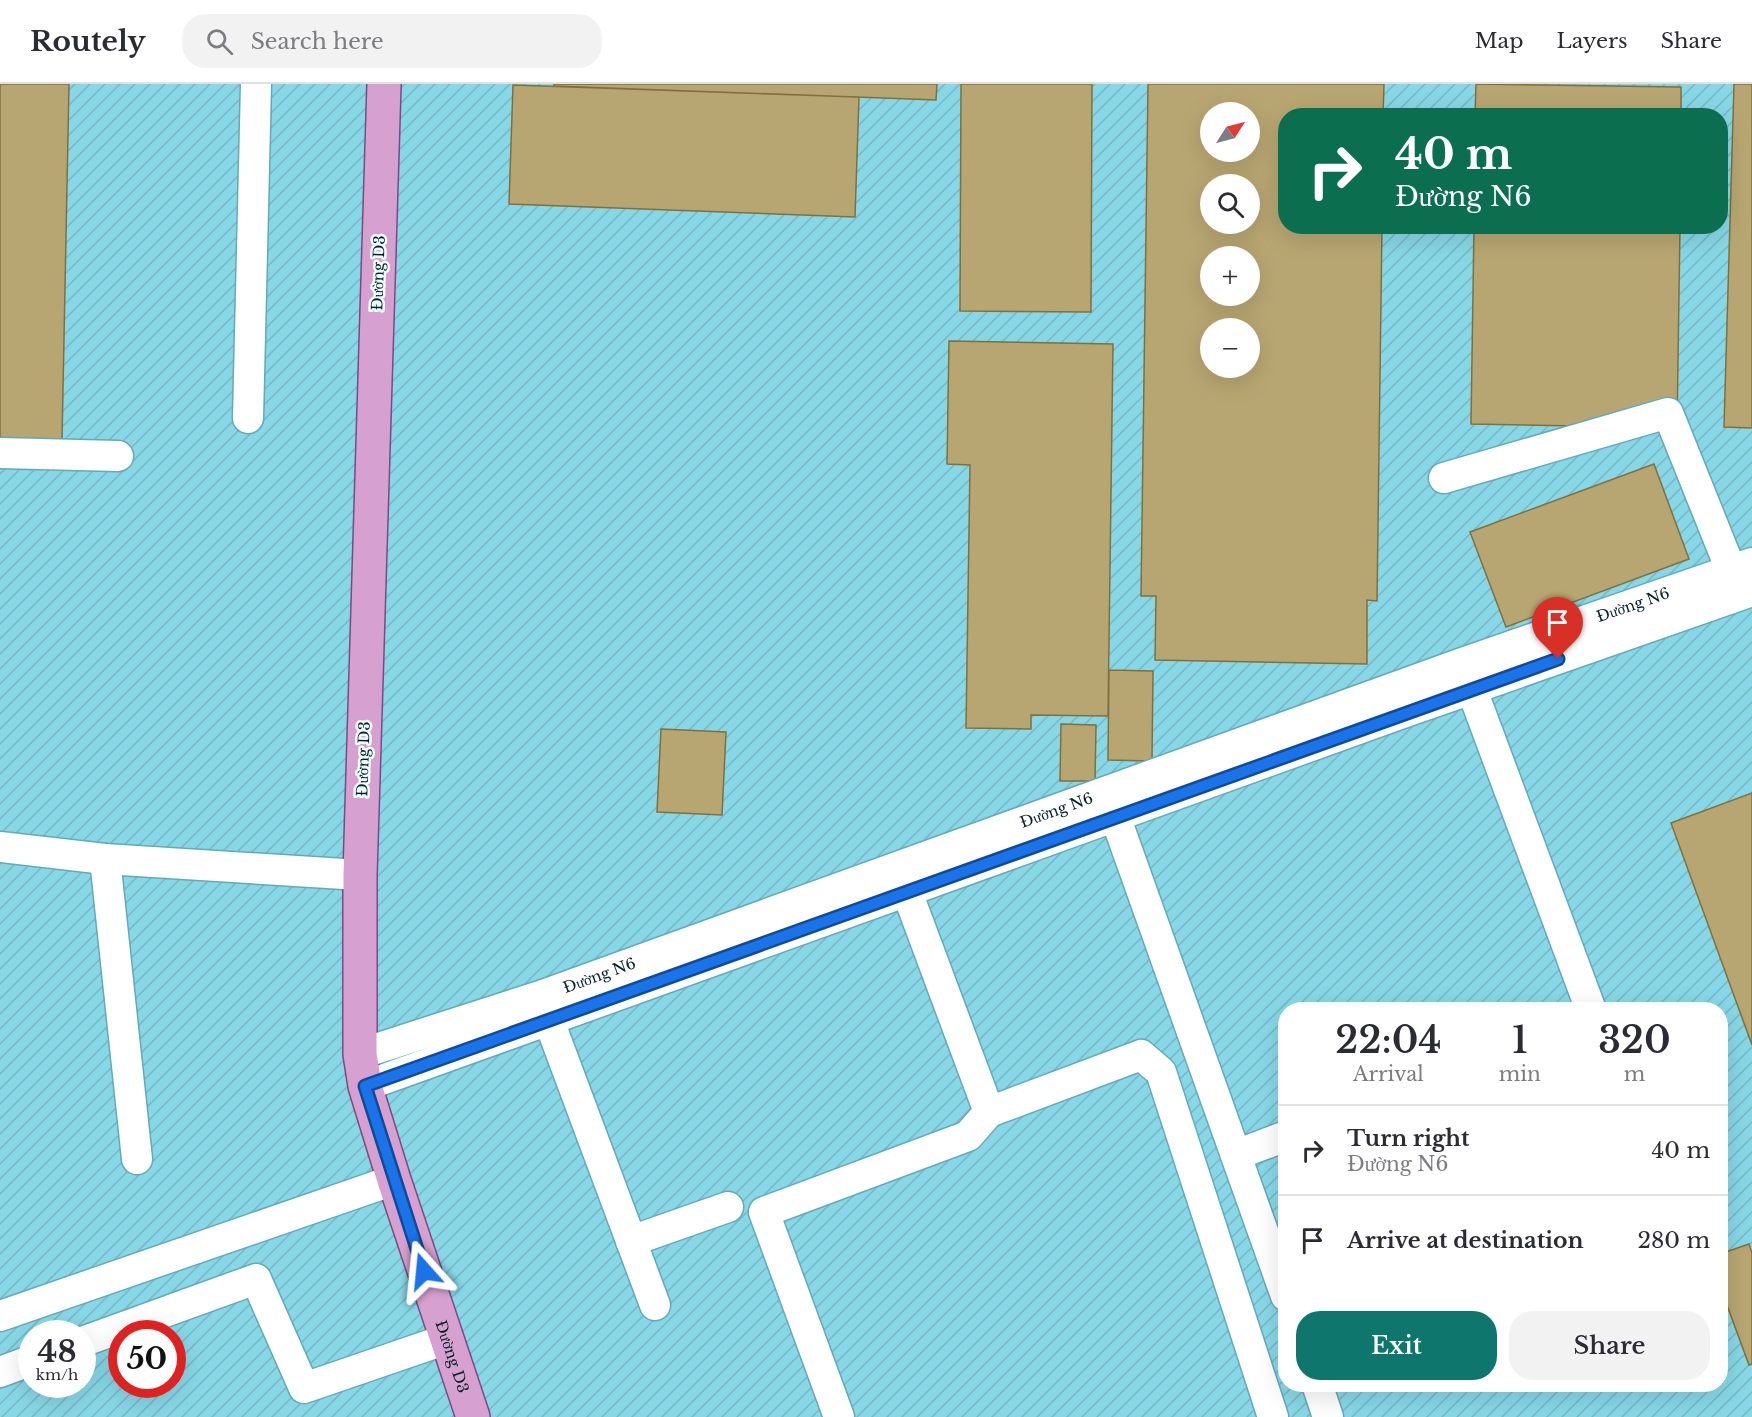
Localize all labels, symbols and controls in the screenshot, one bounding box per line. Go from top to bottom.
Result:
search box [182,14,602,68]
text: Routely [30,24,146,59]
icon: search [203,25,236,58]
text: Search here [251,28,384,55]
text: Map [1475,28,1524,54]
text: Layers [1557,28,1628,54]
text: Share [1661,28,1722,54]
north arrow [1200,102,1260,162]
map controls [1200,102,1260,378]
text: 40 m [1395,128,1512,180]
icon: right [1296,132,1374,210]
button: search [1200,174,1260,234]
text: Đường N6 [1395,180,1532,213]
street label: Đường D3 [367,235,389,311]
button: + [1200,246,1260,306]
button: − [1200,318,1260,378]
street label: Đường N6 [1594,583,1672,625]
pin [1532,597,1583,659]
icon: arrive [1541,606,1574,639]
street label: Đường D3 [352,721,374,797]
street label: Đường N6 [1017,788,1095,831]
street label: Đường N6 [560,953,638,996]
text: 22:04 [1335,1018,1441,1063]
text: 1 [1512,1018,1528,1063]
text: 320 [1598,1018,1671,1063]
text: Arrival [1353,1062,1424,1086]
text: min [1499,1062,1541,1086]
text: m [1624,1062,1645,1086]
text: Turn right [1347,1125,1469,1152]
icon: right [1296,1134,1329,1167]
text: 40 m [1652,1137,1710,1164]
text: Đường N6 [1347,1152,1448,1176]
icon: arrive [1296,1224,1329,1257]
text: Arrive at destination [1347,1227,1584,1254]
text: 280 m [1637,1227,1710,1254]
position arrow [392,1239,456,1303]
button: Exit [1296,1311,1497,1380]
button: Share [1509,1311,1710,1380]
street label: Đường D3 [432,1318,474,1395]
speed limit sign: 50 [108,1320,186,1398]
text: 48 [38,1333,76,1370]
text: km/h [36,1365,78,1384]

